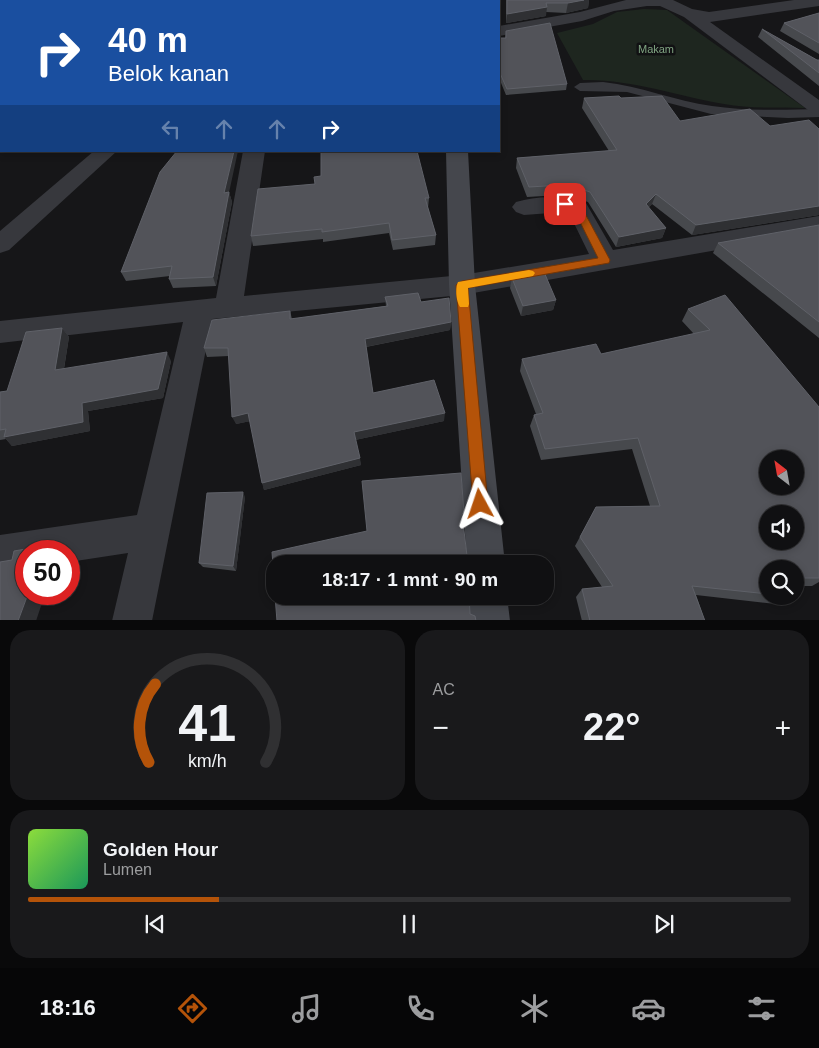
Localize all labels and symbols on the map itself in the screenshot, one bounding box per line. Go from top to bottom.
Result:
park label: Makam [638,43,674,55]
pin [544,183,586,225]
north arrow [759,450,804,495]
position arrow [453,477,505,529]
speed limit sign: 50 [15,540,80,605]

